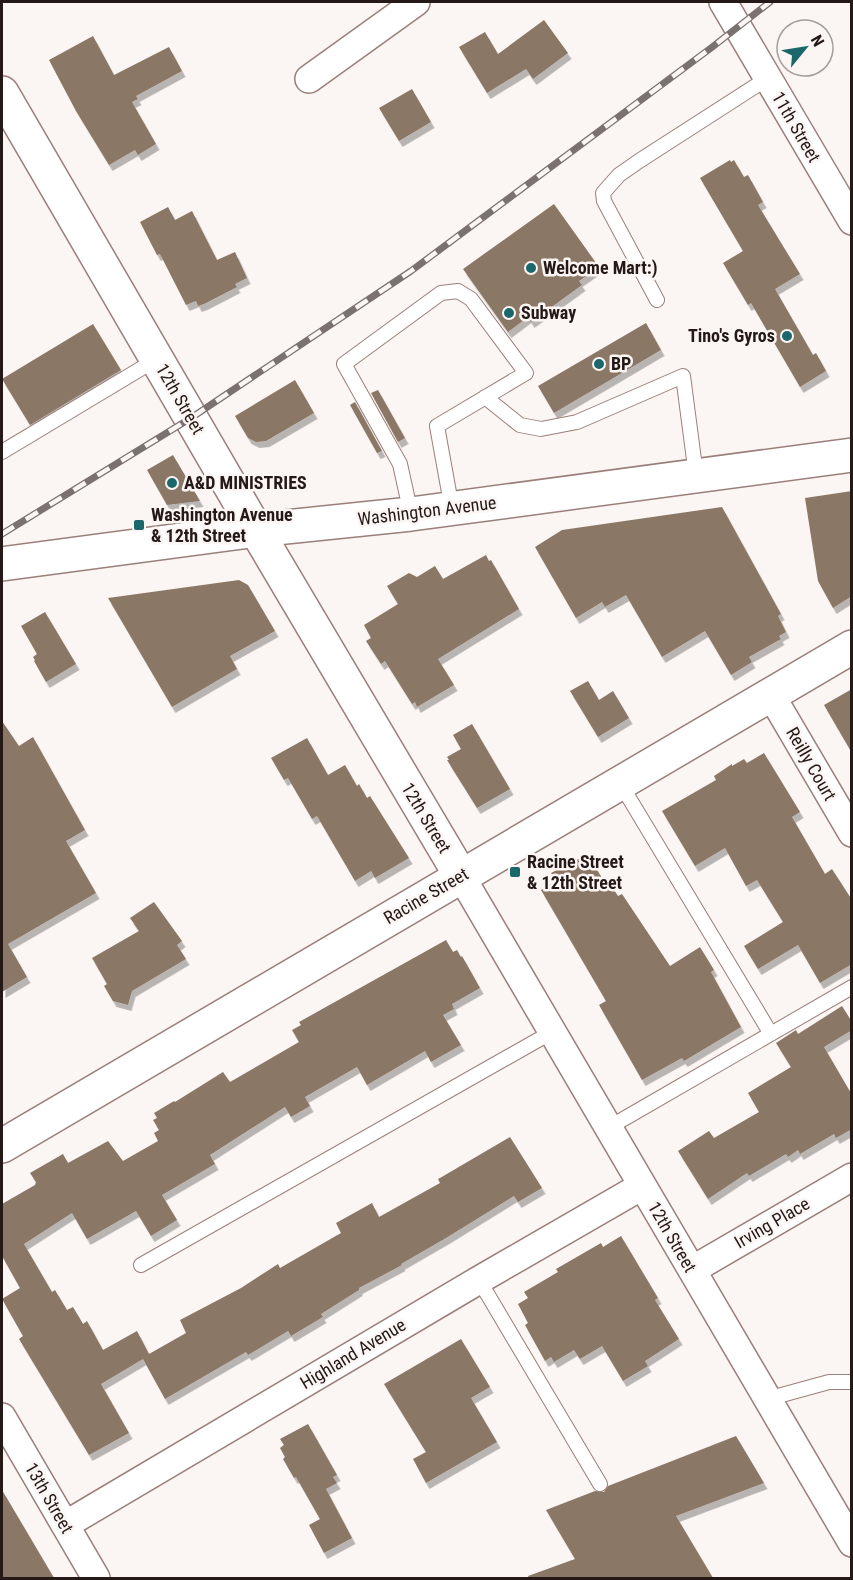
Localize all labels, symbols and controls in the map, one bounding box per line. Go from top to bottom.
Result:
north arrow [775,18,835,78]
text: N [807,32,828,50]
street label: 11th Street [768,88,825,166]
place label: Welcome Mart:) [543,257,658,279]
marker: Welcome Mart:) [524,261,538,275]
place label: Subway [521,302,576,323]
marker: Subway [502,306,516,320]
place label: Tino's Gyros [688,325,775,346]
marker: Tino's Gyros [780,329,794,343]
place label: BP [611,353,631,374]
marker: BP [592,357,606,371]
street label: 12th Street [152,360,209,438]
place label: A&D MINISTRIES [184,472,307,493]
marker: A&D MINISTRIES [165,476,179,490]
street label: Washington Avenue [356,492,497,529]
place label: Washington Avenue & 12th Street [151,504,293,546]
marker: Washington Avenue & 12th Street [132,518,146,532]
street label: Reilly Court [782,723,841,804]
street label: 12th Street [397,779,456,857]
place label: Racine Street & 12th Street [527,851,624,893]
street label: Racine Street [380,863,472,928]
marker: Racine Street & 12th Street [508,865,522,879]
street label: Irving Place [730,1193,813,1252]
street label: 12th Street [644,1198,701,1276]
street label: Highland Avenue [296,1314,409,1393]
street label: 13th Street [21,1459,78,1537]

